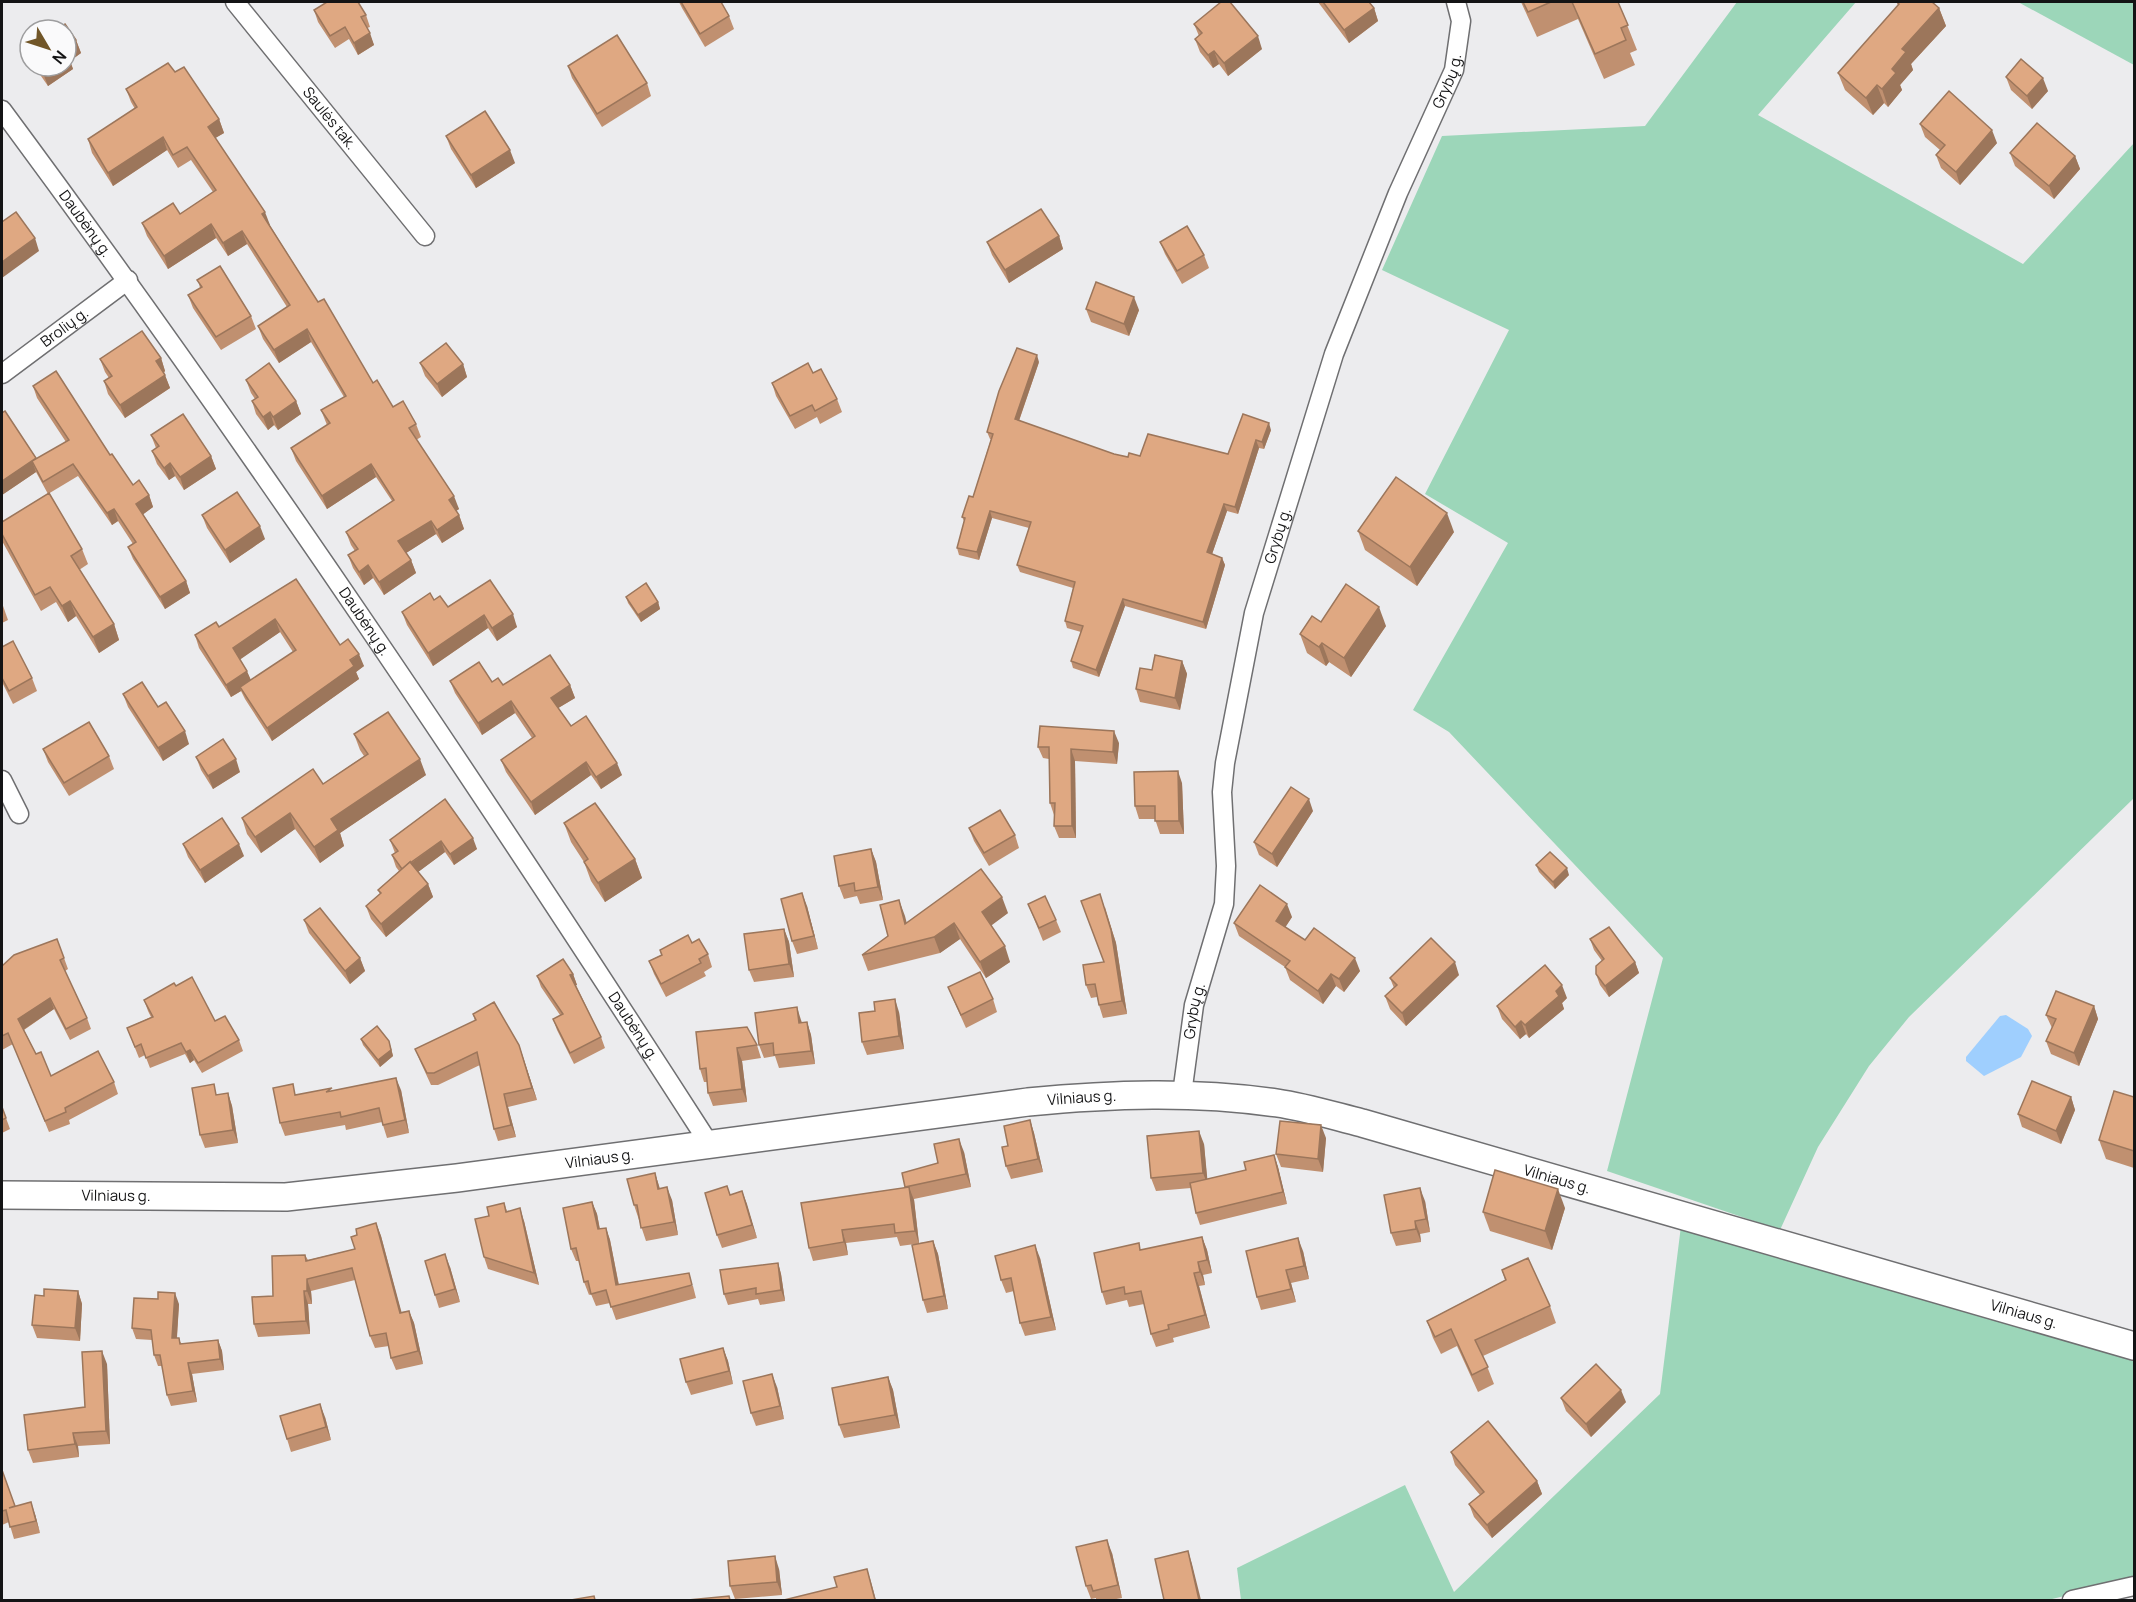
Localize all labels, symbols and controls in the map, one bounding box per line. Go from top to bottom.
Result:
north arrow [18,18,78,78]
text: N [47,46,72,69]
street label: Grybų g. [1427,53,1466,112]
street label: Saulės tak. [298,82,362,154]
street label: Daubėnų g. [54,186,117,261]
street label: Brolių g. [36,302,93,352]
street label: Grybų g. [1259,505,1296,566]
street label: Daubėnų g. [334,583,396,660]
street label: Grybų g. [1178,980,1210,1040]
street label: Daubėnų g. [604,988,664,1065]
street label: Vilniaus g. [1046,1085,1117,1110]
street label: Vilniaus g. [564,1144,635,1173]
street label: Vilniaus g. [1521,1159,1593,1199]
street label: Vilniaus g. [81,1185,151,1206]
street label: Vilniaus g. [1988,1294,2060,1333]

